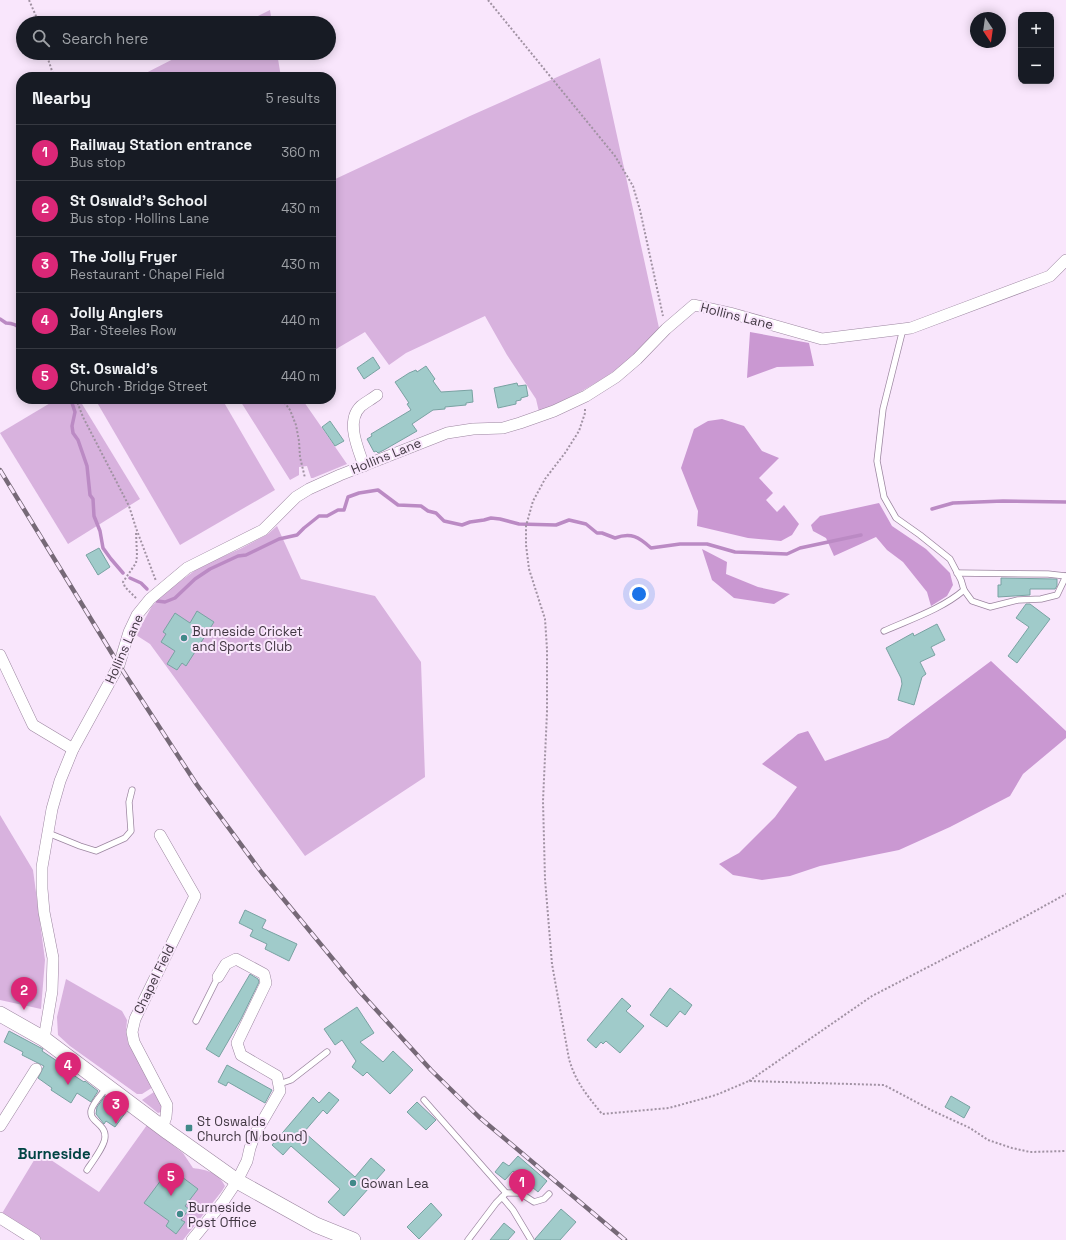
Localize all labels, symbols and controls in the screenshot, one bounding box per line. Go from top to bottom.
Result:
north arrow [970,12,1006,48]
map controls [1018,12,1054,84]
button: + [1018,12,1054,48]
search box [16,16,336,60]
icon: search [30,27,52,49]
text: Search here [62,29,148,48]
button: − [1018,48,1054,84]
text: Nearby [32,87,91,109]
text: 5 results [266,90,320,107]
text: Railway Station entrance [70,135,252,154]
text: 1 [42,144,48,161]
text: 360 m [281,144,320,161]
text: Bus stop [70,154,126,171]
text: St Oswald's School [70,191,207,210]
text: 2 [41,200,49,217]
text: 430 m [281,200,320,217]
text: Bus stop · Hollins Lane [70,210,209,227]
text: The Jolly Fryer [70,247,177,266]
text: 3 [41,256,49,273]
text: 430 m [281,256,320,273]
text: Restaurant · Chapel Field [70,266,225,283]
street label: Hollins Lane [699,299,775,333]
text: Jolly Anglers [70,303,163,322]
text: 4 [41,312,49,329]
text: 440 m [281,312,320,329]
text: Bar · Steeles Row [70,322,177,339]
text: St. Oswald's [70,359,158,378]
text: 5 [41,368,49,385]
text: 440 m [281,368,320,385]
text: Church · Bridge Street [70,378,208,395]
street label: Hollins Lane [348,434,424,478]
your location [629,584,649,604]
street label: Hollins Lane [101,611,147,687]
place label: Burneside Cricket and Sports Club [192,623,303,655]
marker: Burneside Cricket and Sports Club [179,633,189,643]
street label: Chapel Field [130,941,178,1017]
pin: 2 [11,977,37,1010]
pin: 4 [55,1052,81,1085]
pin: 3 [103,1091,129,1124]
place label: St Oswalds Church (N bound) [197,1113,308,1145]
marker: St Oswalds Church (N bound) [184,1123,194,1133]
district label: Burneside [17,1144,91,1163]
pin: 5 [158,1163,184,1196]
pin: 1 [509,1169,535,1202]
place label: Gowan Lea [361,1175,429,1192]
marker: Gowan Lea [348,1178,358,1188]
place label: Burneside Post Office [188,1199,257,1231]
marker: Burneside Post Office [175,1209,185,1219]

